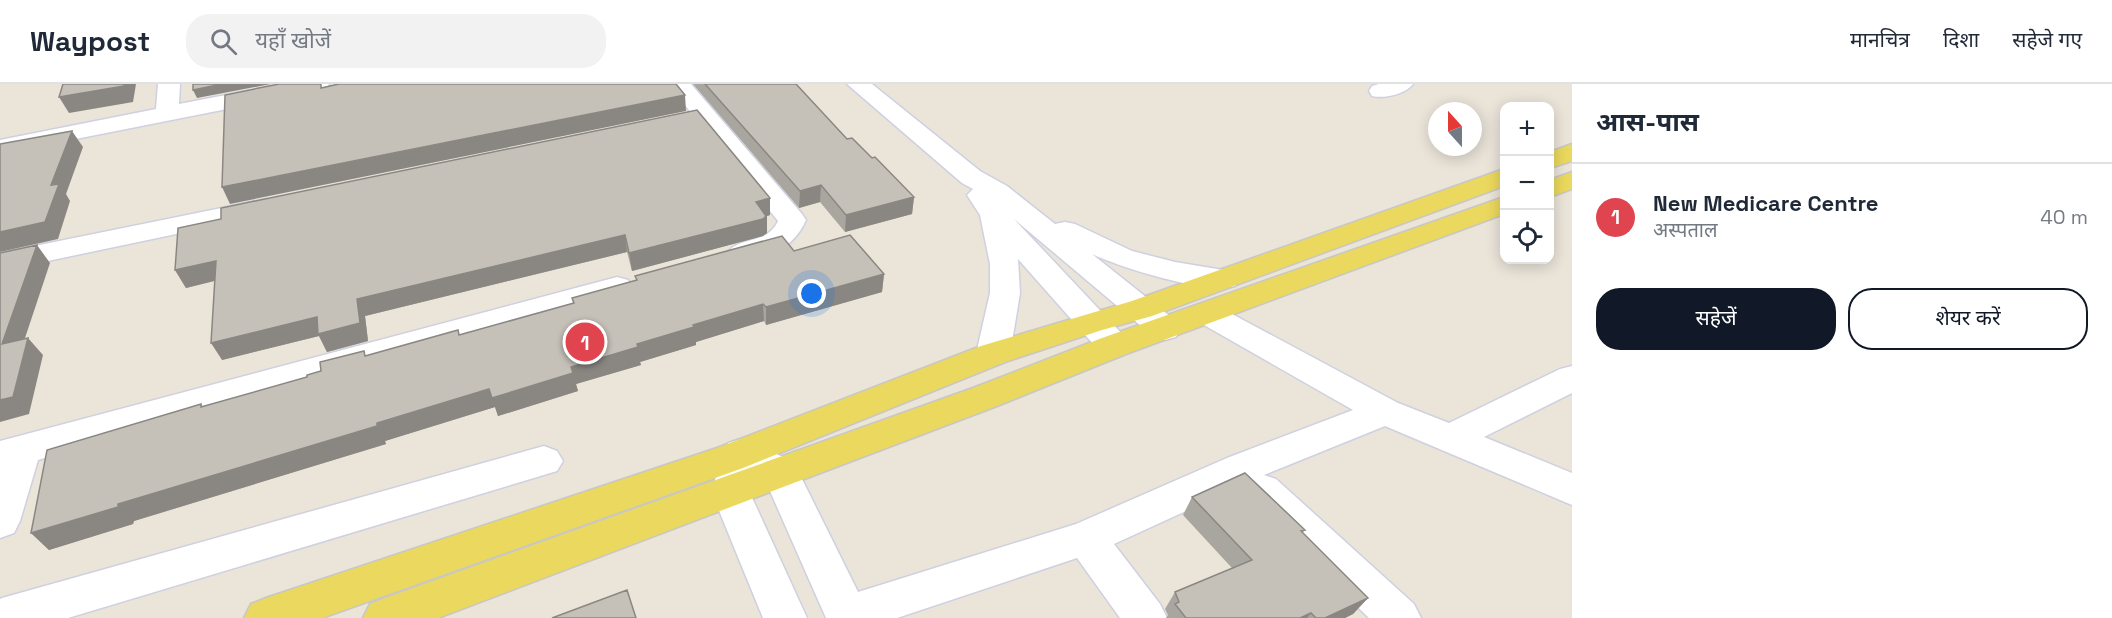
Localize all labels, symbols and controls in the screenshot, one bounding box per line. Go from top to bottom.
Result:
search box [186,14,606,68]
text: Waypost [30,23,150,59]
icon: search [207,25,240,58]
text: यहाँ खोजें [255,26,331,54]
text: मानचित्र [1850,26,1910,53]
text: दिशा [1943,26,1979,53]
text: सहेजे गए [2012,26,2082,53]
north arrow [1428,102,1482,156]
map controls [1500,102,1554,264]
button: + [1500,102,1554,156]
text: आस-पास [1596,105,1699,139]
button: − [1500,156,1554,210]
text: New Medicare Centre [1653,189,1879,217]
text: 1 [1611,204,1620,230]
text: 40 m [2040,204,2088,230]
button: locate [1500,210,1554,264]
text: अस्पताल [1653,217,1718,243]
your location [797,279,826,308]
button: सहेजें [1596,288,1836,350]
button: शेयर करें [1848,288,2088,350]
pin: 1 [566,320,604,364]

